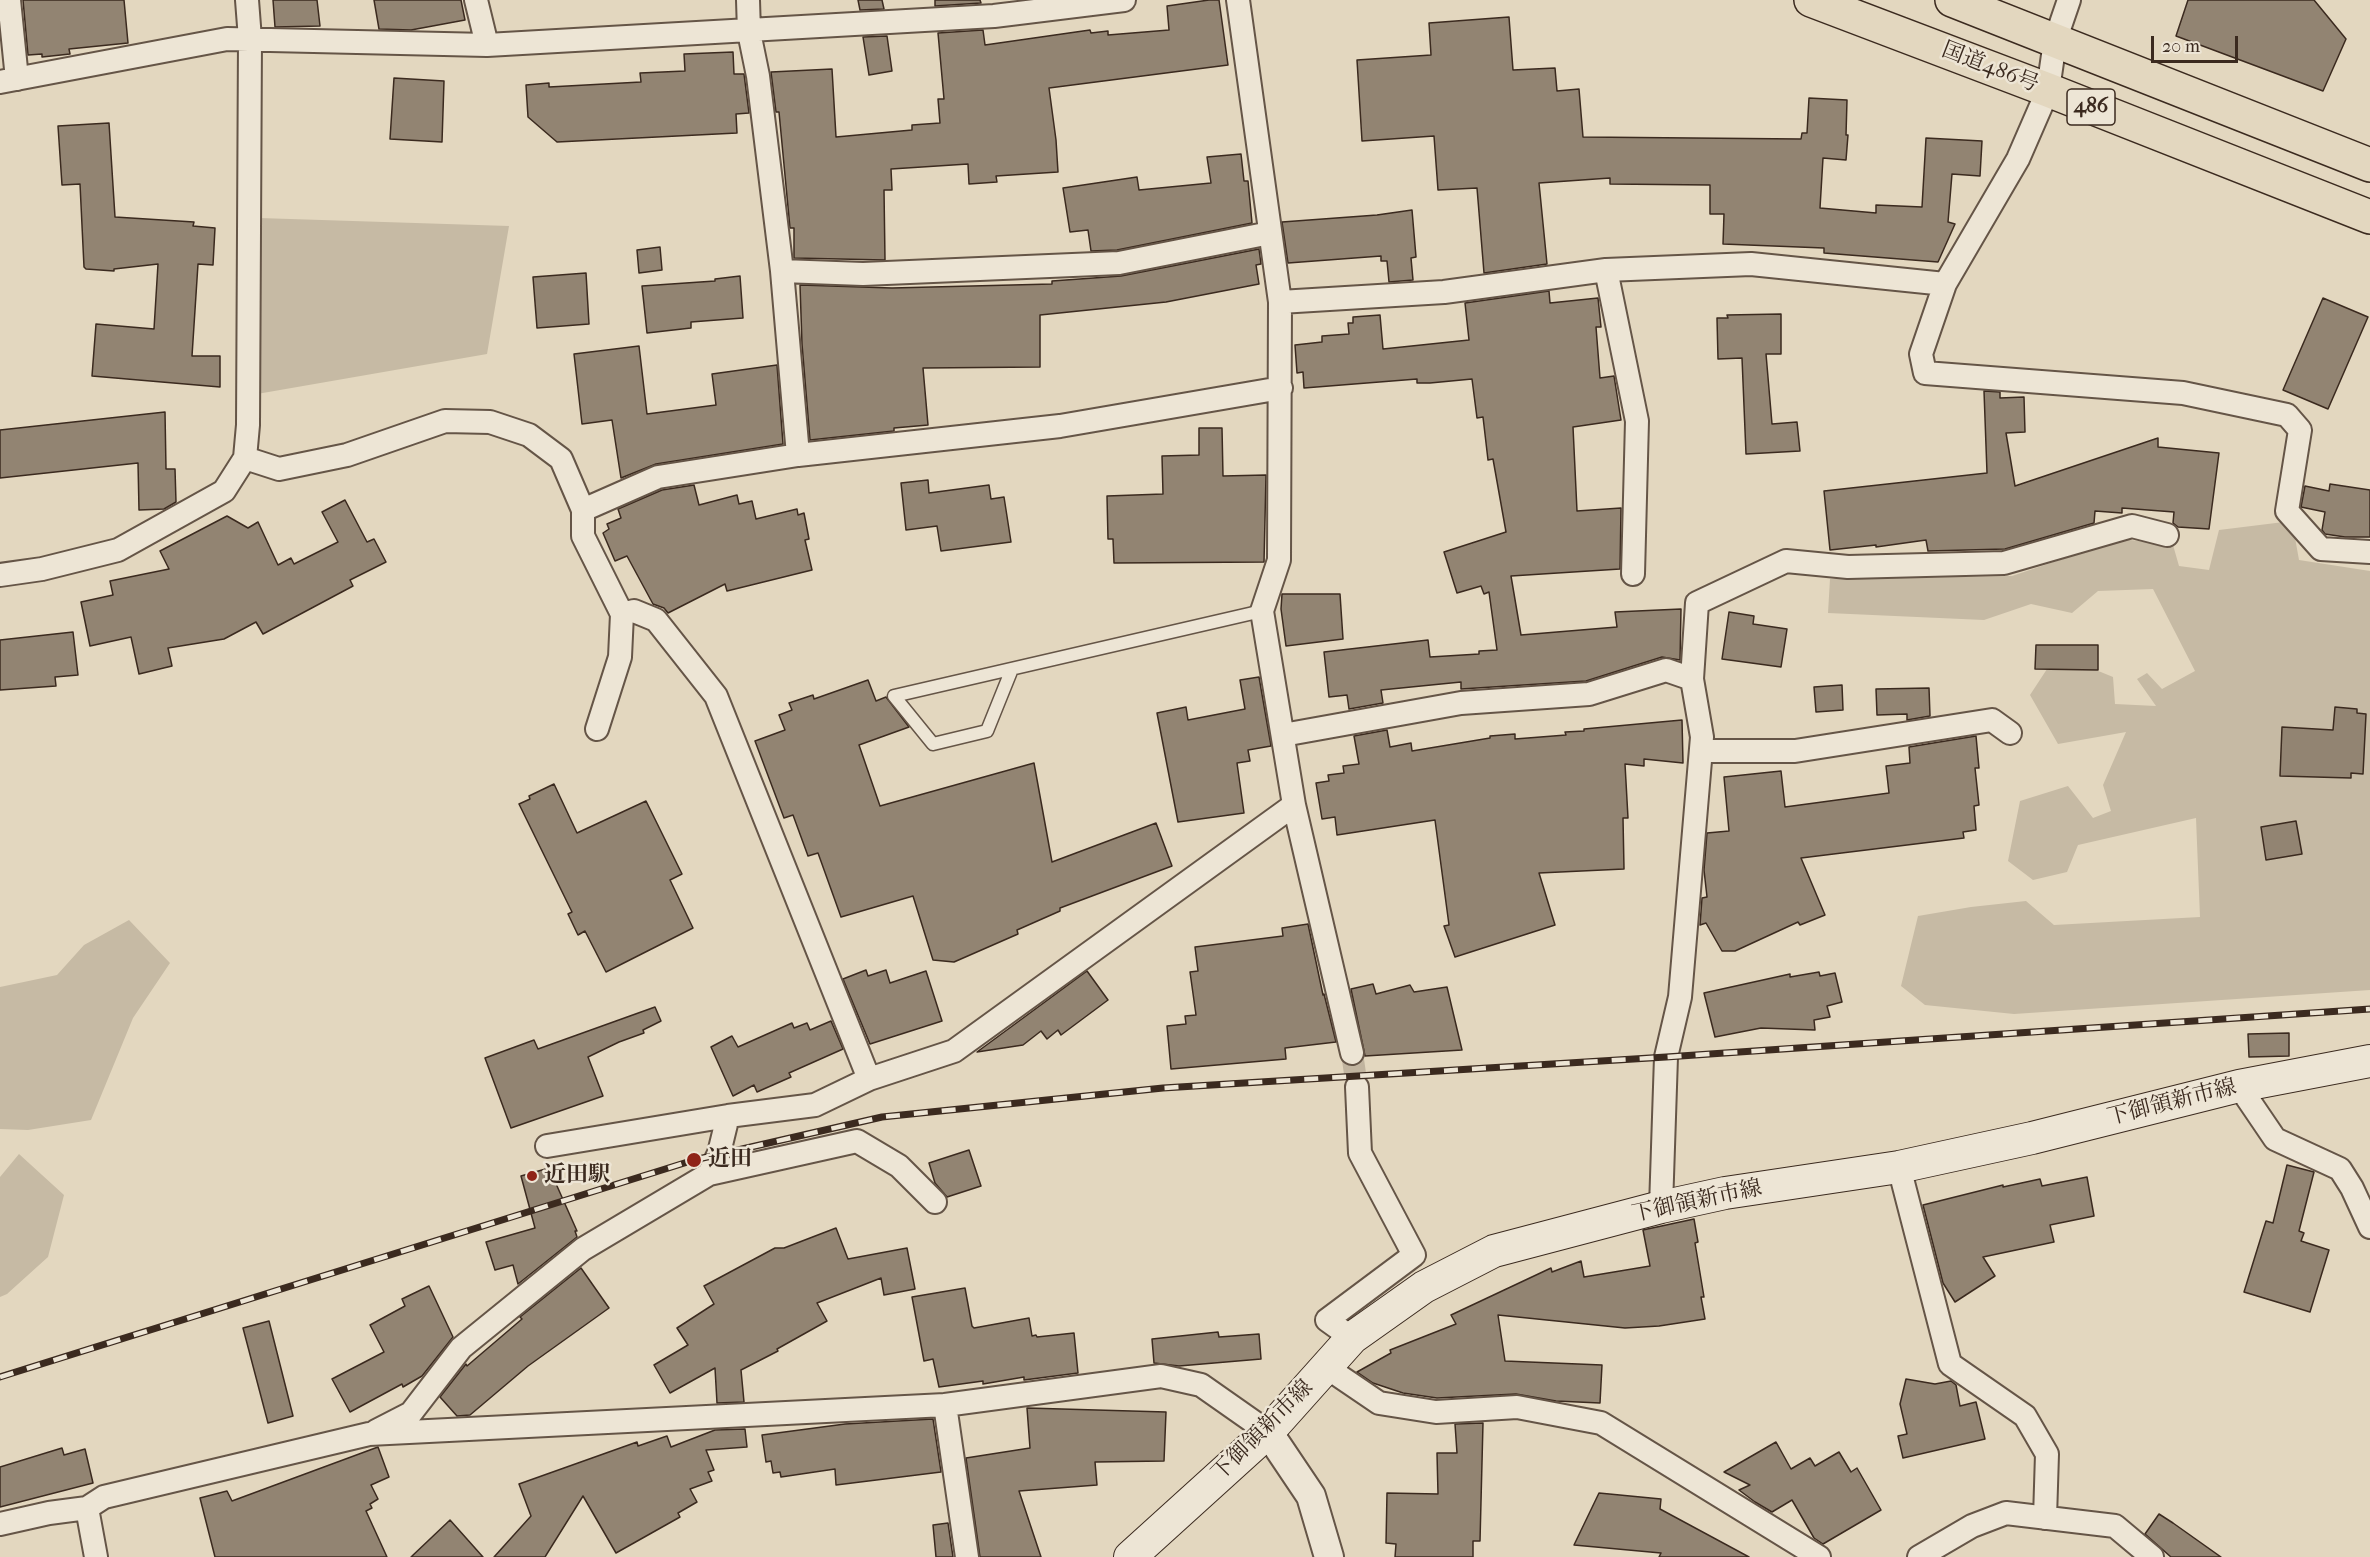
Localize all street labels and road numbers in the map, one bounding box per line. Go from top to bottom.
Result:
street label: 国道486号 [1938,37,2042,99]
road number: 486 [2067,89,2115,125]
street label: 下御領新市線 [2105,1074,2239,1132]
street label: 下御領新市線 [1630,1175,1764,1229]
street label: 下御領新市線 [1207,1375,1319,1487]

